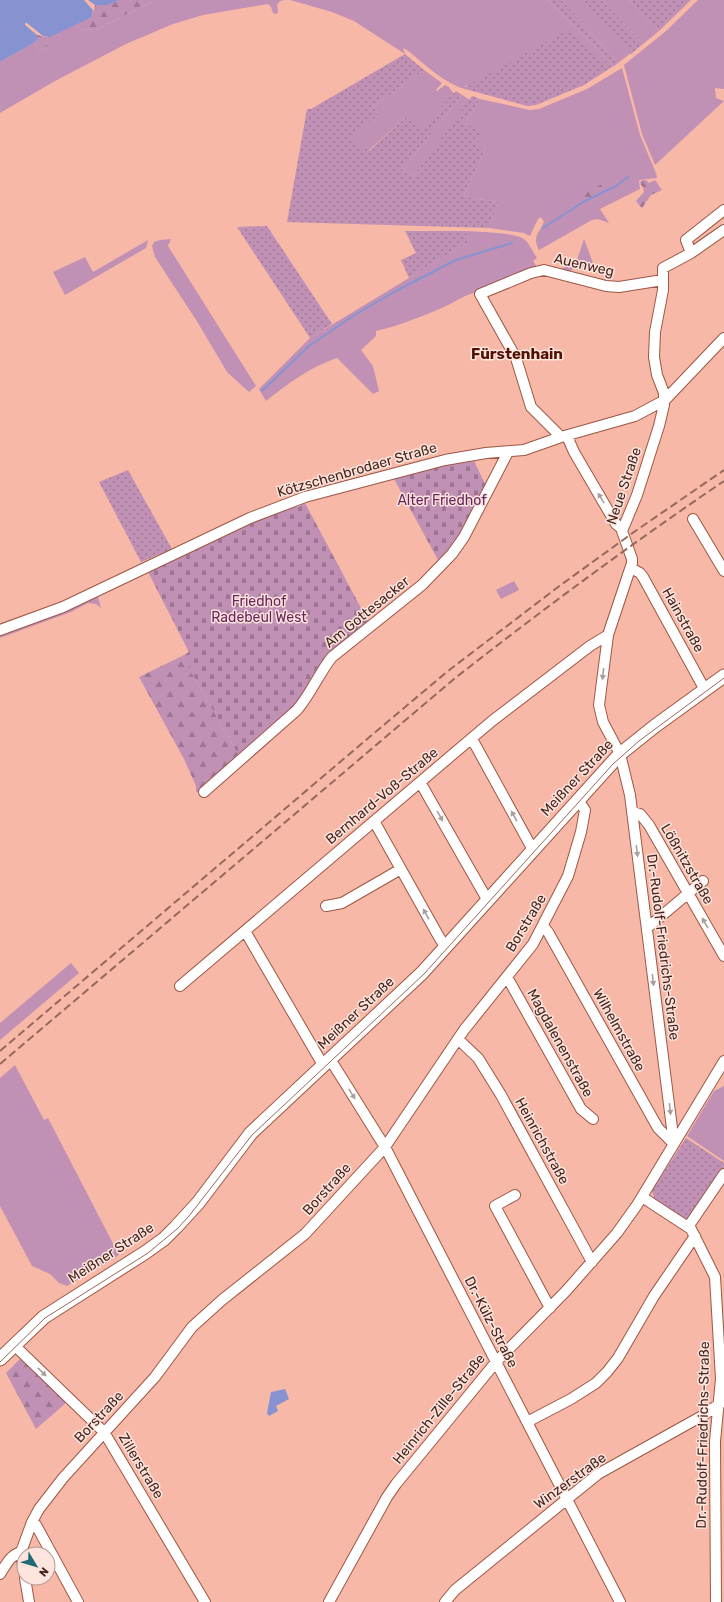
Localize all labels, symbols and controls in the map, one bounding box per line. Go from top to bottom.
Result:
street label: Auenweg [552,250,616,280]
district label: Fürstenhain [471,345,563,363]
street label: Kötzschenbrodaer Straße [275,439,439,501]
street label: Neue Straße [603,445,645,527]
park label: Alter Friedhof [397,492,487,509]
one-way arrow [597,493,605,503]
street label: Am Gottesacker [321,572,413,651]
street label: Hainstraße [658,585,708,655]
park label: Friedhof Radebeul West [211,593,307,626]
one-way arrow [600,668,606,680]
street label: Meißner Straße [537,736,617,820]
street label: Bernhard-Voß-Straße [322,744,442,848]
one-way arrow [436,810,443,822]
one-way arrow [511,810,518,822]
street label: Lößnitzstraße [657,821,717,907]
one-way arrow [634,845,640,857]
street label: Dr.-Rudolf-Friedrichs-Straße [643,853,683,1041]
street label: Borstraße [502,891,550,955]
one-way arrow [422,908,429,920]
one-way arrow [701,917,708,928]
street label: Meißner Straße [314,973,398,1053]
one-way arrow [650,974,656,986]
street label: Magdalenenstraße [523,986,597,1100]
street label: Wilhelmstraße [589,986,649,1074]
one-way arrow [348,1089,356,1099]
street label: Heinrichstraße [511,1095,573,1187]
one-way arrow [667,1103,673,1115]
street label: Borstraße [299,1159,355,1219]
street label: Meißner Straße [65,1219,157,1287]
street label: Dr.-Külz-Straße [461,1274,521,1371]
street label: Dr.-Rudolf-Friedrichs-Straße [693,1341,713,1529]
street label: Heinrich-Zille-Straße [389,1350,489,1468]
one-way arrow [37,1367,47,1377]
street label: Borstraße [71,1388,127,1446]
street label: Zillerstraße [115,1430,167,1502]
street label: Winzerstraße [531,1449,609,1513]
north arrow [16,1546,56,1586]
text: N [36,1565,51,1579]

